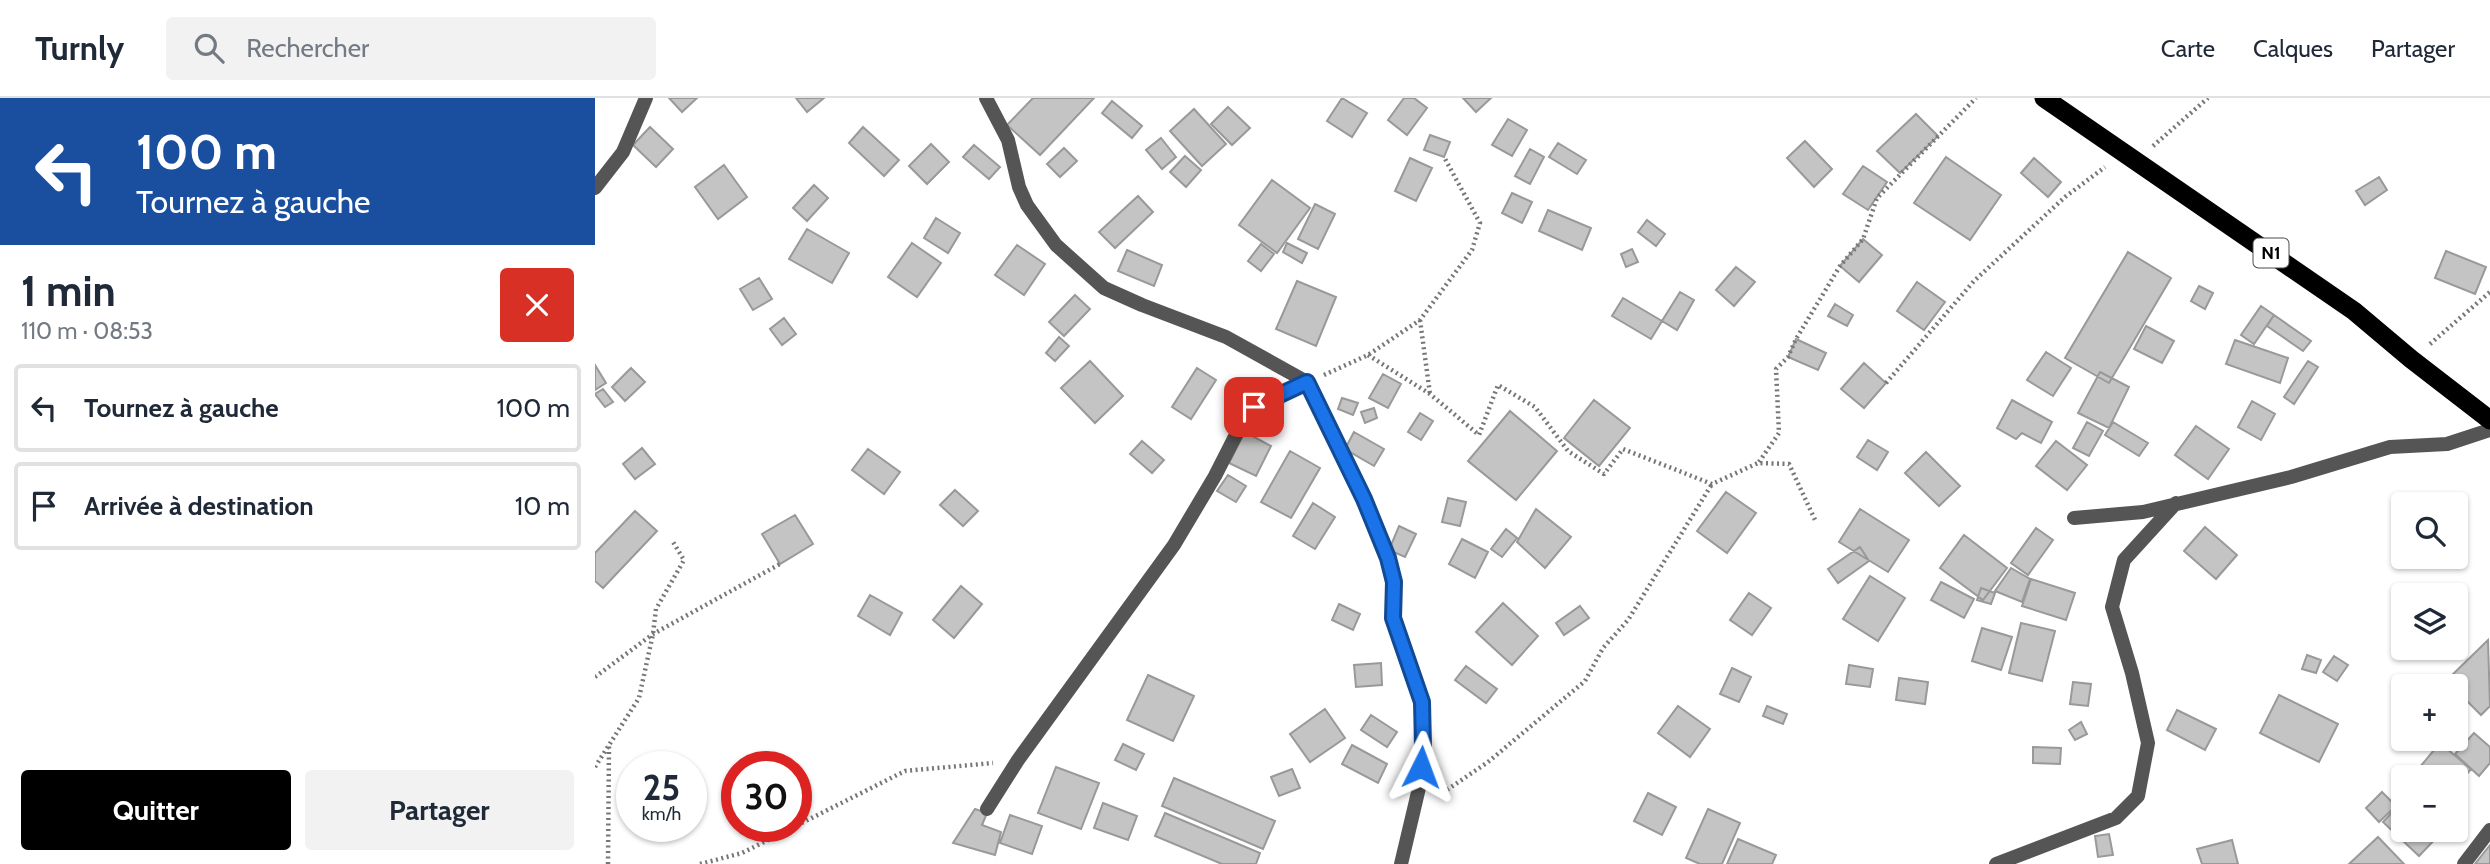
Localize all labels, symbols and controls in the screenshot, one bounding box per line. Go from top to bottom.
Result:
search box [166,17,656,80]
text: Turnly [35,28,124,68]
icon: search [190,29,228,67]
text: Rechercher [246,32,369,64]
text: Carte [2161,34,2215,63]
text: Calques [2253,34,2333,63]
text: Partager [2371,34,2455,63]
text: 100 m [136,122,277,181]
icon: left [21,126,112,217]
text: Tournez à gauche [136,182,370,221]
road number: N1 [2253,238,2289,268]
text: 1 min [21,265,116,317]
button: close [500,268,574,342]
text: 110 m · 08:53 [21,317,153,345]
pin [1224,377,1284,437]
icon: arrive [1235,388,1273,426]
icon: left [25,389,63,427]
text: Tournez à gauche [84,392,279,424]
text: 100 m [497,392,570,424]
icon: arrive [25,487,63,525]
text: Arrivée à destination [84,490,314,522]
text: 10 m [515,490,570,522]
map controls [2391,492,2468,842]
button: search [2391,492,2468,569]
button: layers [2391,583,2468,660]
button: + [2391,674,2468,751]
position arrow [1384,730,1458,804]
speed limit sign: 30 [721,751,812,842]
button: − [2391,765,2468,842]
text: 25 [643,766,680,809]
button: Quitter [21,770,291,850]
button: Partager [305,770,574,850]
text: km/h [642,803,681,825]

